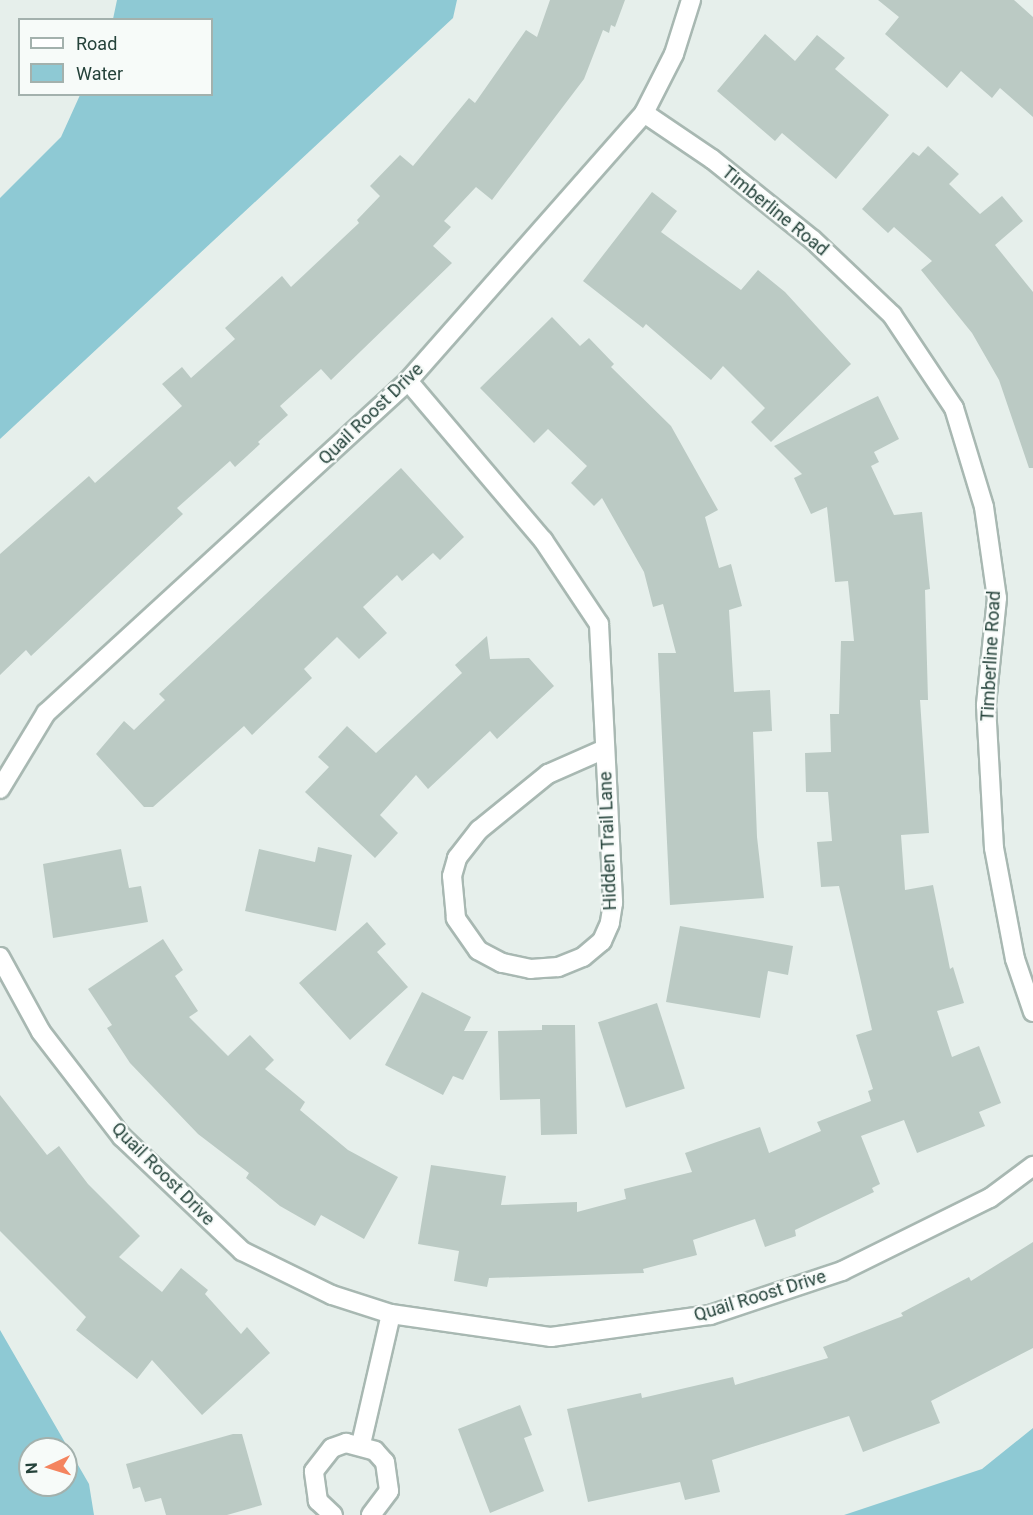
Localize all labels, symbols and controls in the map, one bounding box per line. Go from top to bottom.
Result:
legend [18,18,213,96]
text: Road [76,33,117,54]
text: Water [76,63,123,84]
street label: Timberline Road [717,161,833,261]
street label: Quail Roost Drive [314,359,428,469]
street label: Timberline Road [977,590,1005,722]
street label: Hidden Trail Lane [595,771,621,911]
street label: Quail Roost Drive [107,1118,219,1230]
street label: Quail Roost Drive [691,1266,829,1326]
north arrow [18,1437,78,1497]
text: N [22,1462,41,1474]

